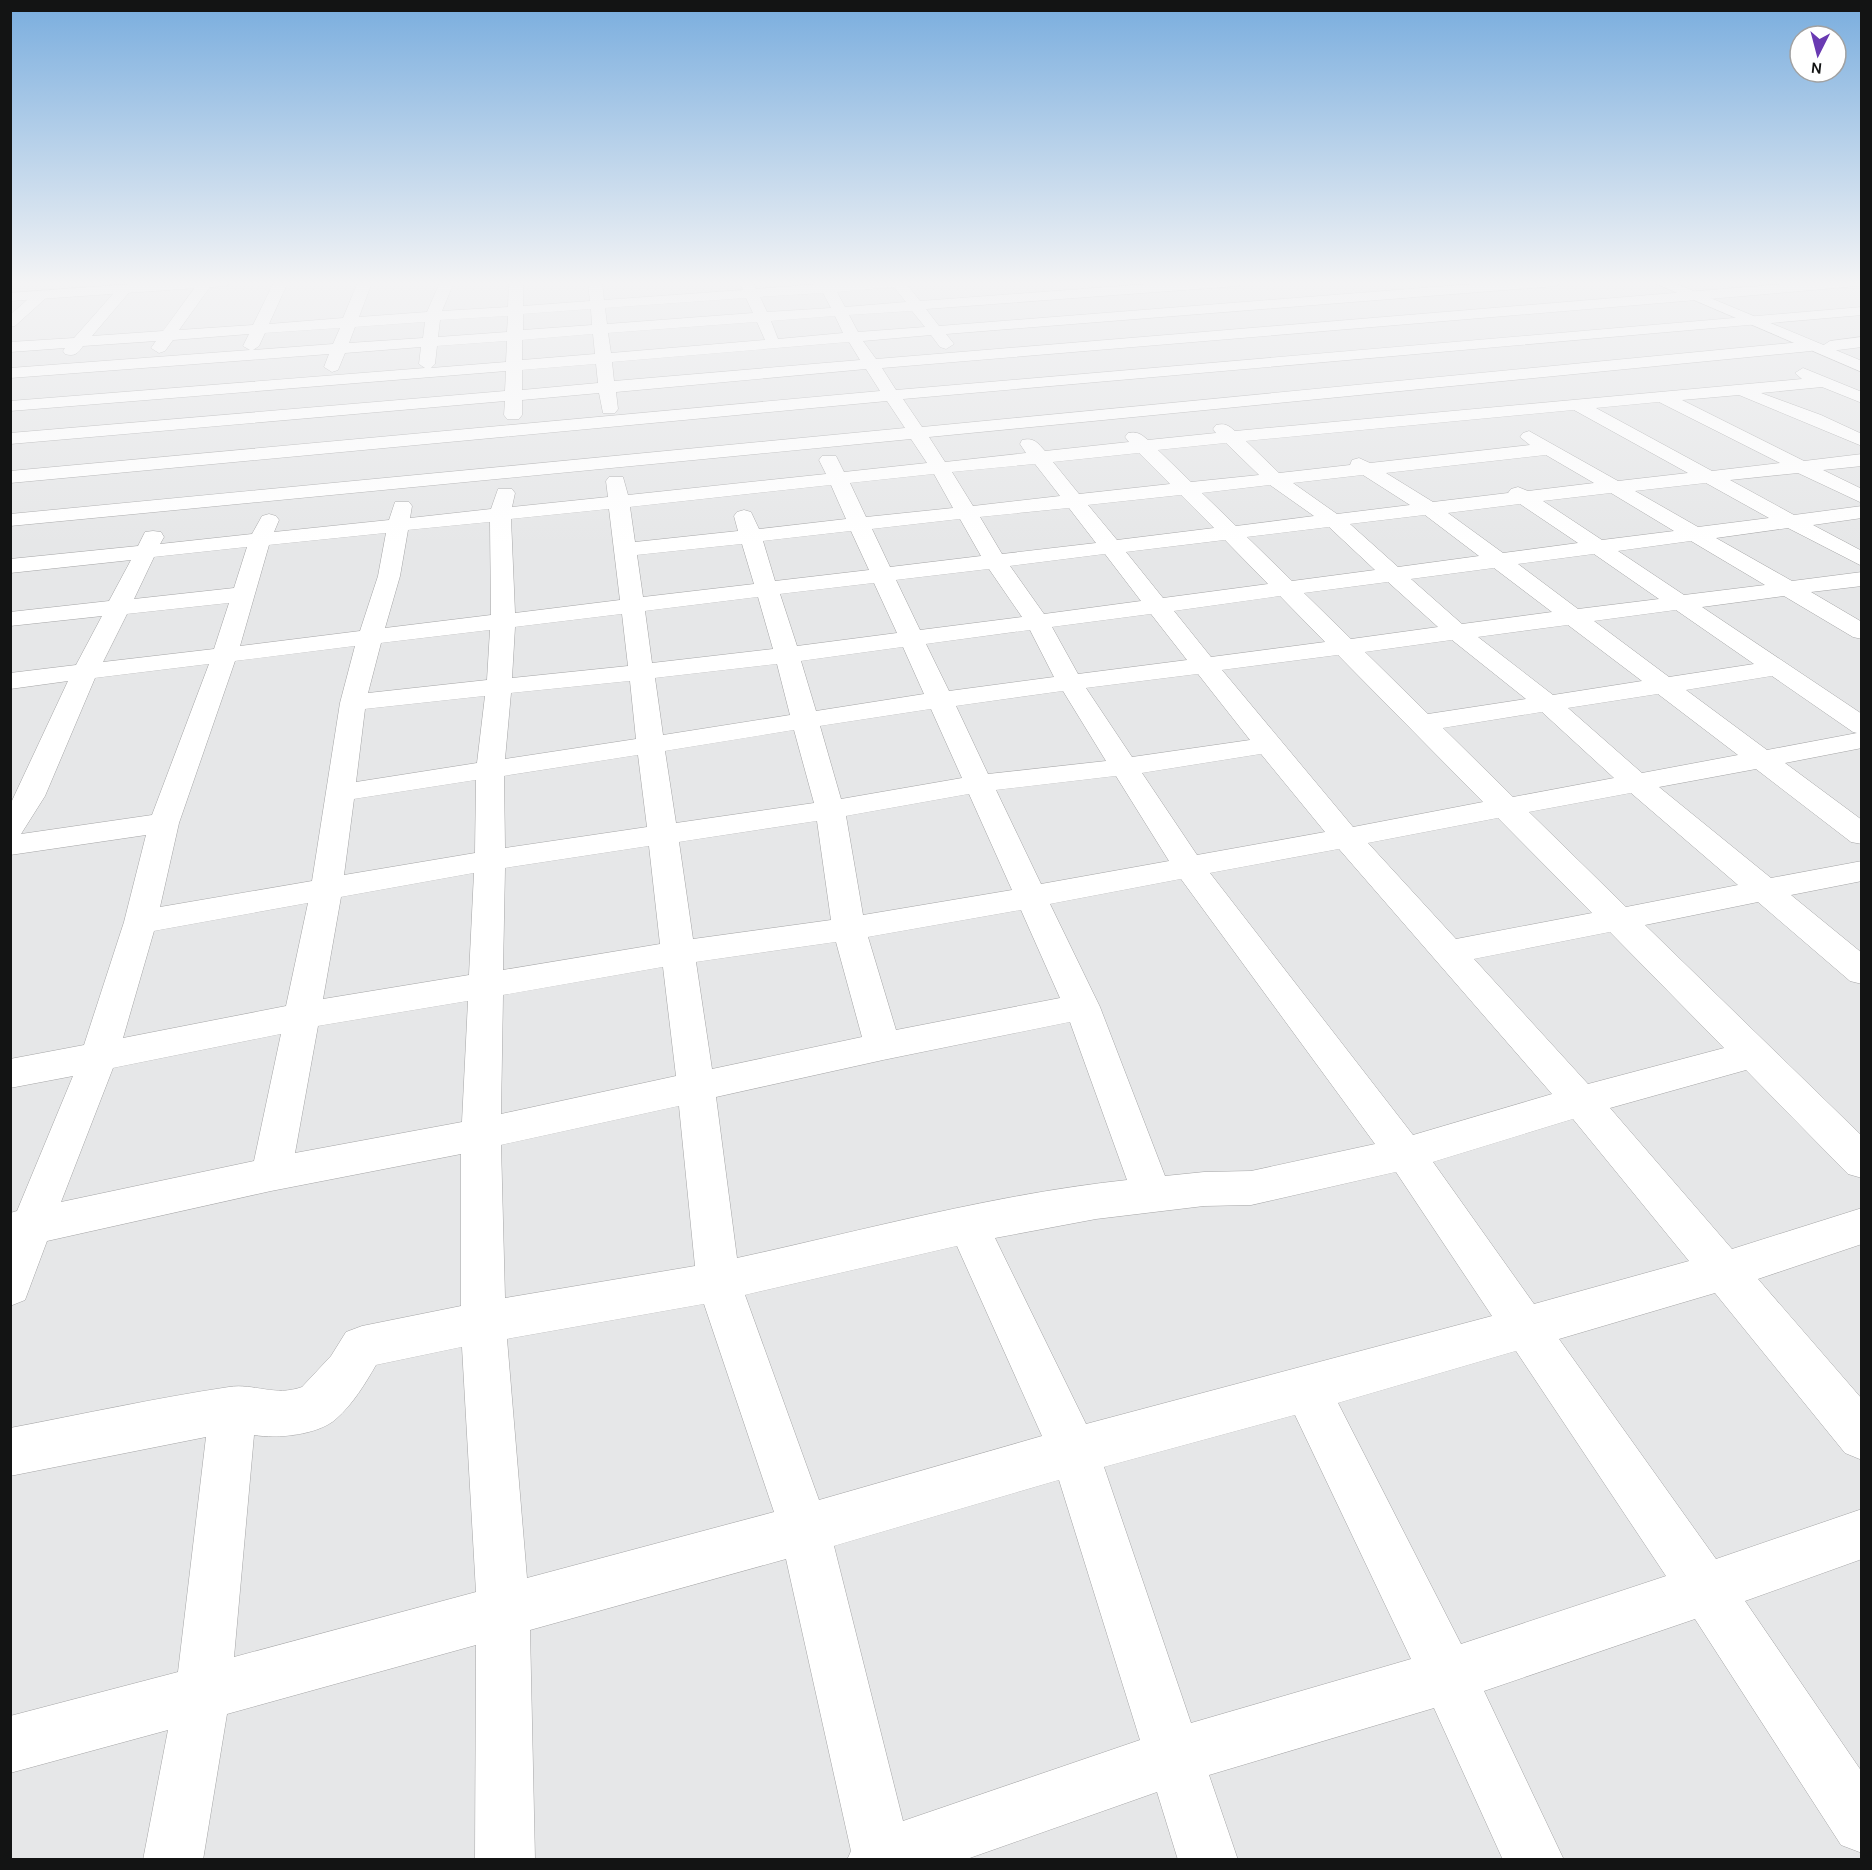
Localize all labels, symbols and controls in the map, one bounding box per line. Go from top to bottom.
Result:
north arrow [1788,24,1848,84]
text: N [1810,58,1823,78]

